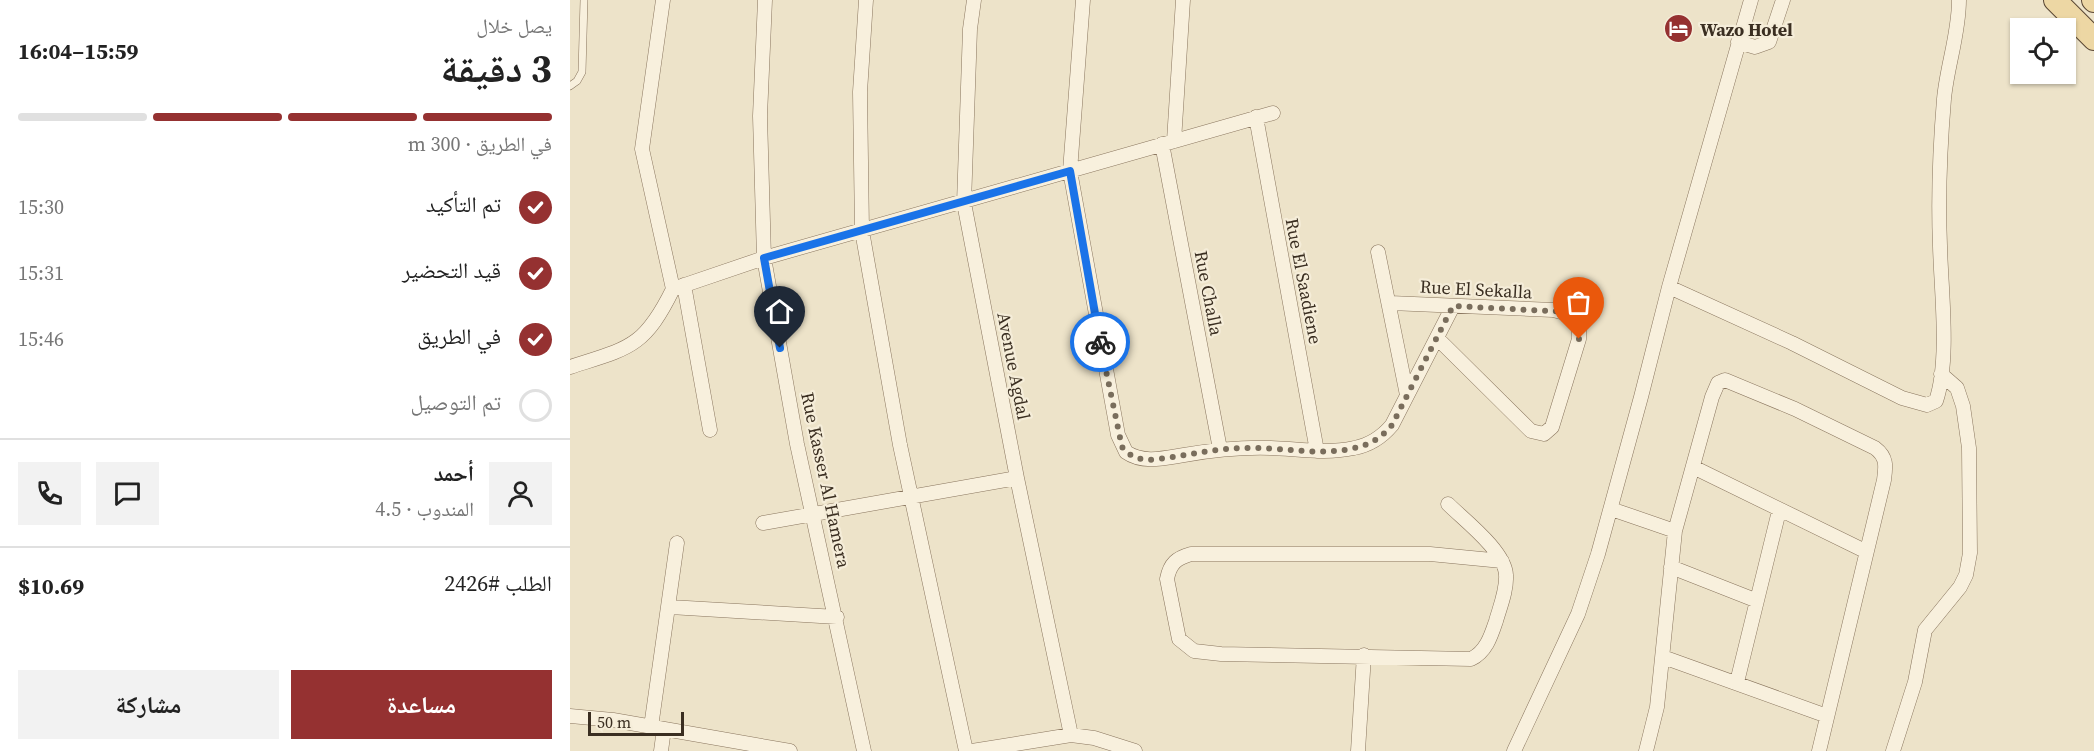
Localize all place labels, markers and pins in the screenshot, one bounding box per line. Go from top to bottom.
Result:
hotel icon: Wazo Hotel [1663,13,1695,45]
place label: Wazo Hotel [1700,17,1793,42]
pin [1553,277,1604,339]
pin [754,286,805,348]

